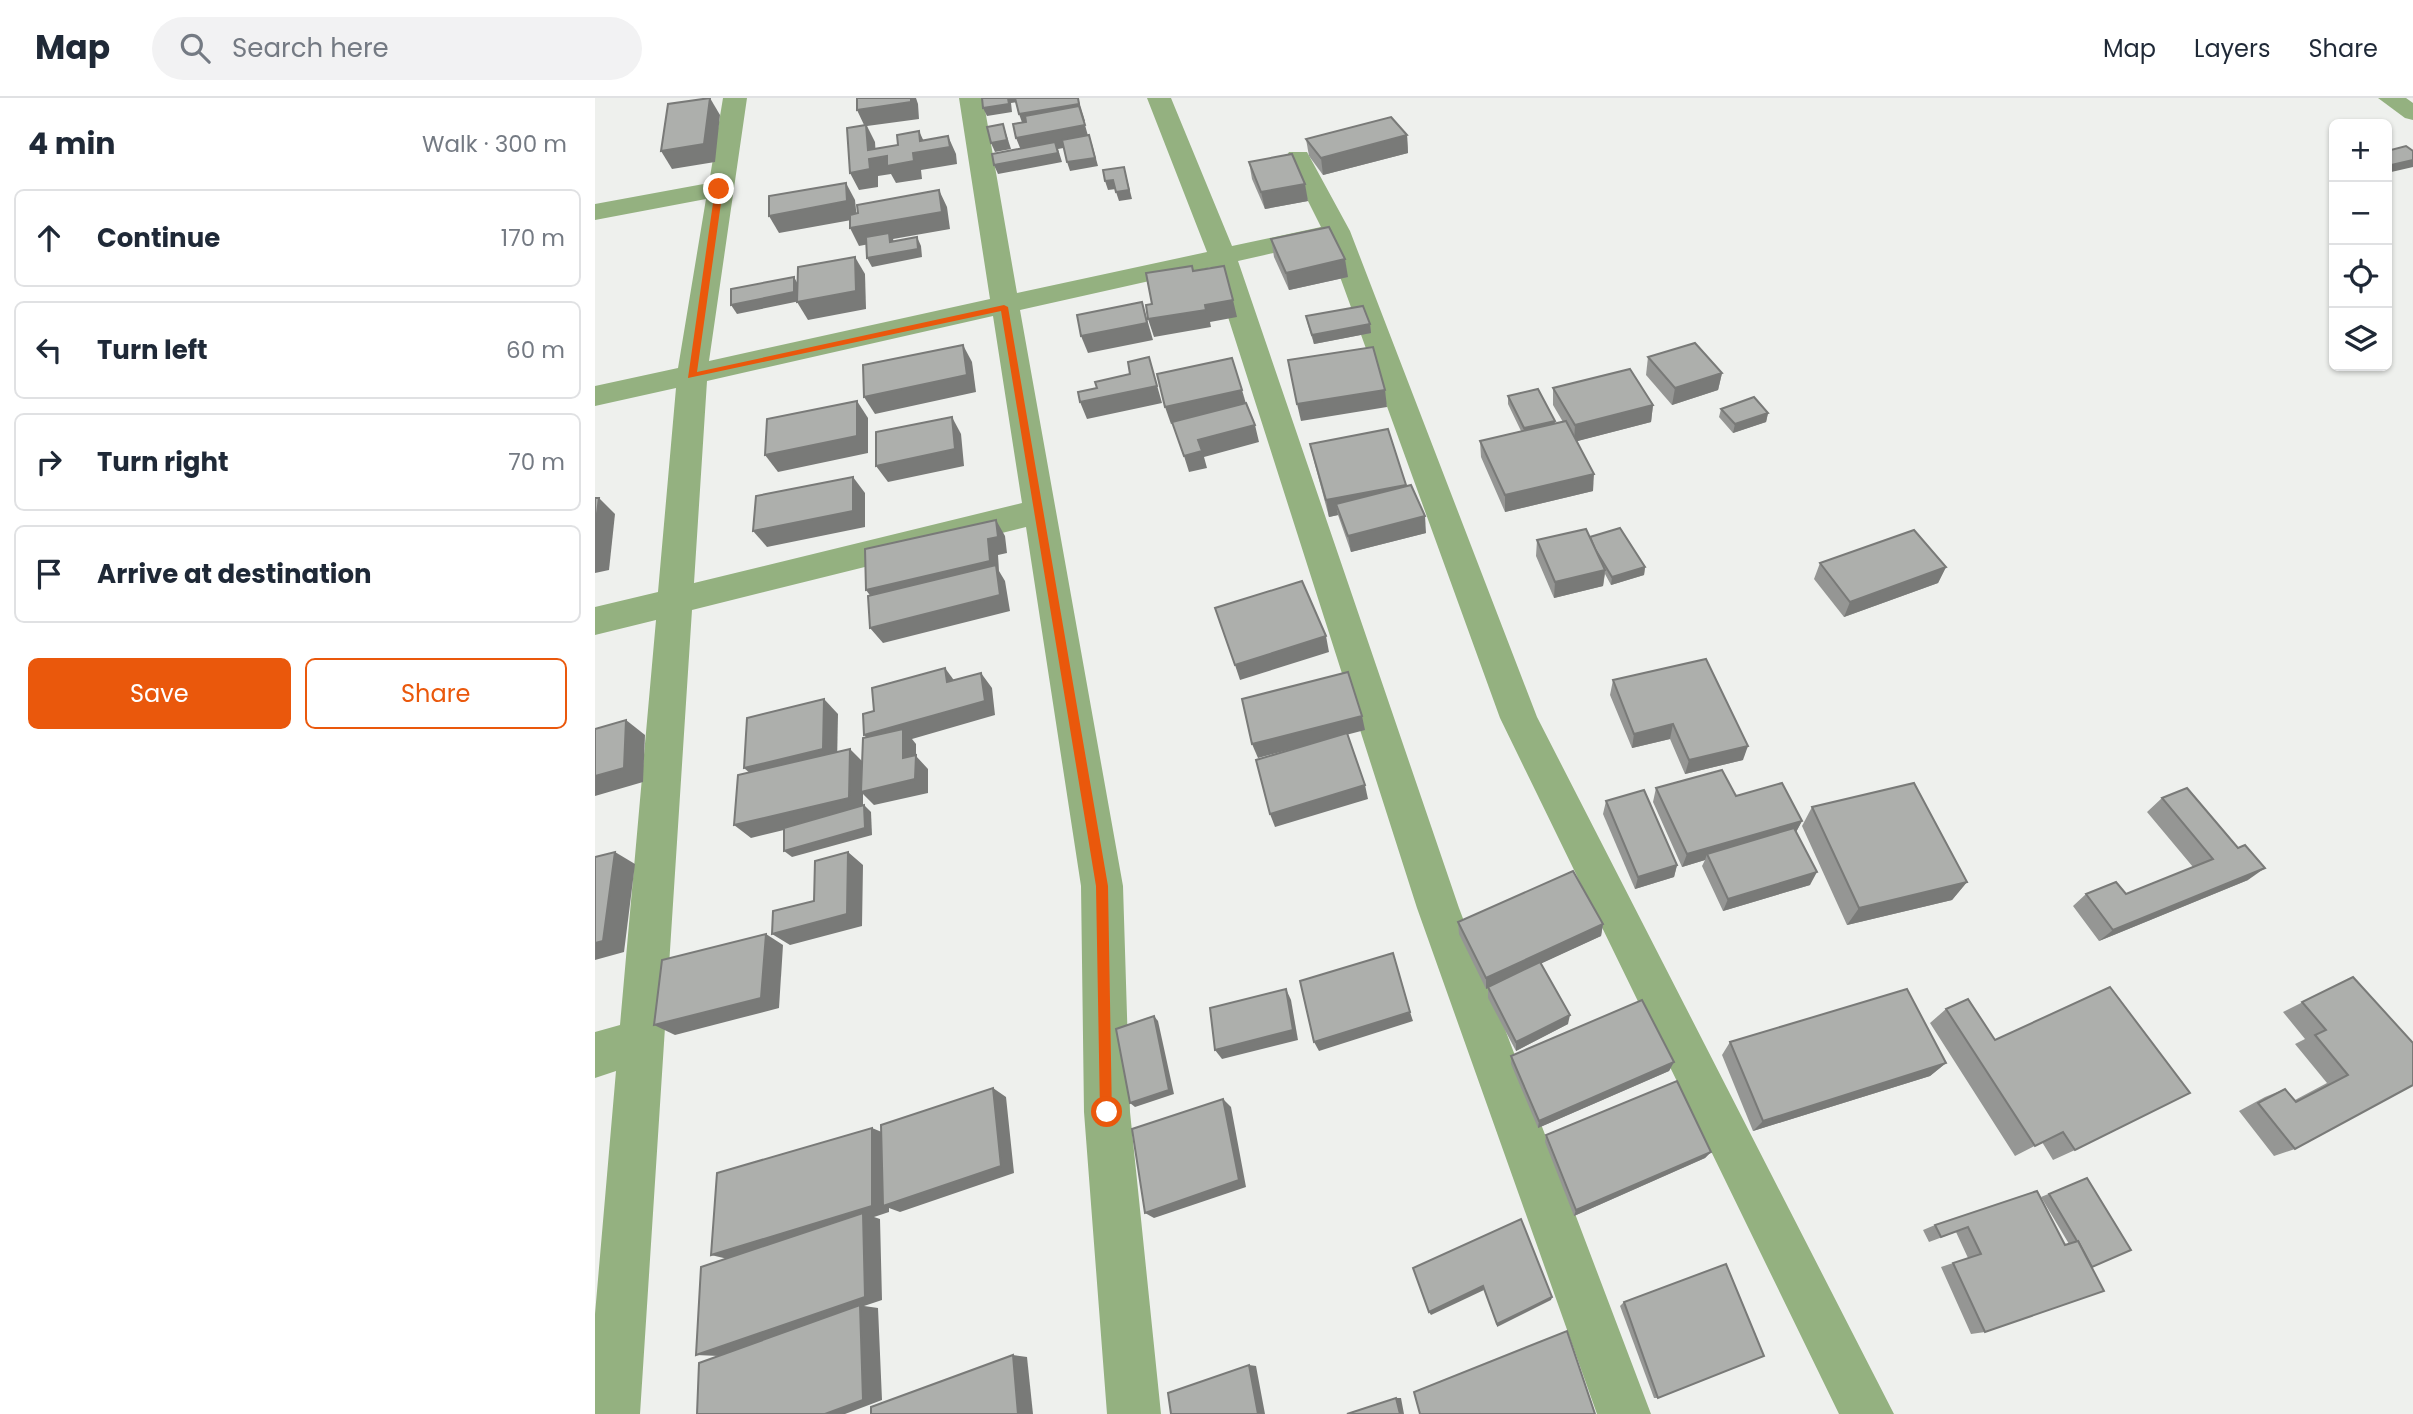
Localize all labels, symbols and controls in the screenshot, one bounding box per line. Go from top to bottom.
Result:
search box [152,17,642,80]
text: Map [35,24,110,71]
icon: search [176,29,214,67]
text: Search here [232,30,389,66]
text: Map [2103,32,2156,65]
text: Layers [2194,32,2270,65]
text: Share [2308,32,2378,65]
map controls [2329,119,2392,371]
button: + [2329,119,2392,182]
text: 4 min [28,122,116,165]
text: Walk · 300 m [422,128,567,160]
route end [703,173,734,204]
button: − [2329,182,2392,245]
icon: ahead [30,219,68,257]
text: Continue [97,220,220,256]
text: 170 m [501,222,565,254]
button: locate [2329,245,2392,308]
button: layers [2329,308,2392,371]
icon: left [30,331,68,369]
text: Turn left [97,332,208,368]
text: 60 m [506,334,565,366]
icon: right [30,443,68,481]
text: Turn right [97,444,229,480]
text: 70 m [508,446,565,478]
icon: arrive [30,555,68,593]
text: Arrive at destination [97,556,372,592]
button: Save [28,658,291,729]
button: Share [305,658,567,729]
route start [1091,1096,1122,1127]

